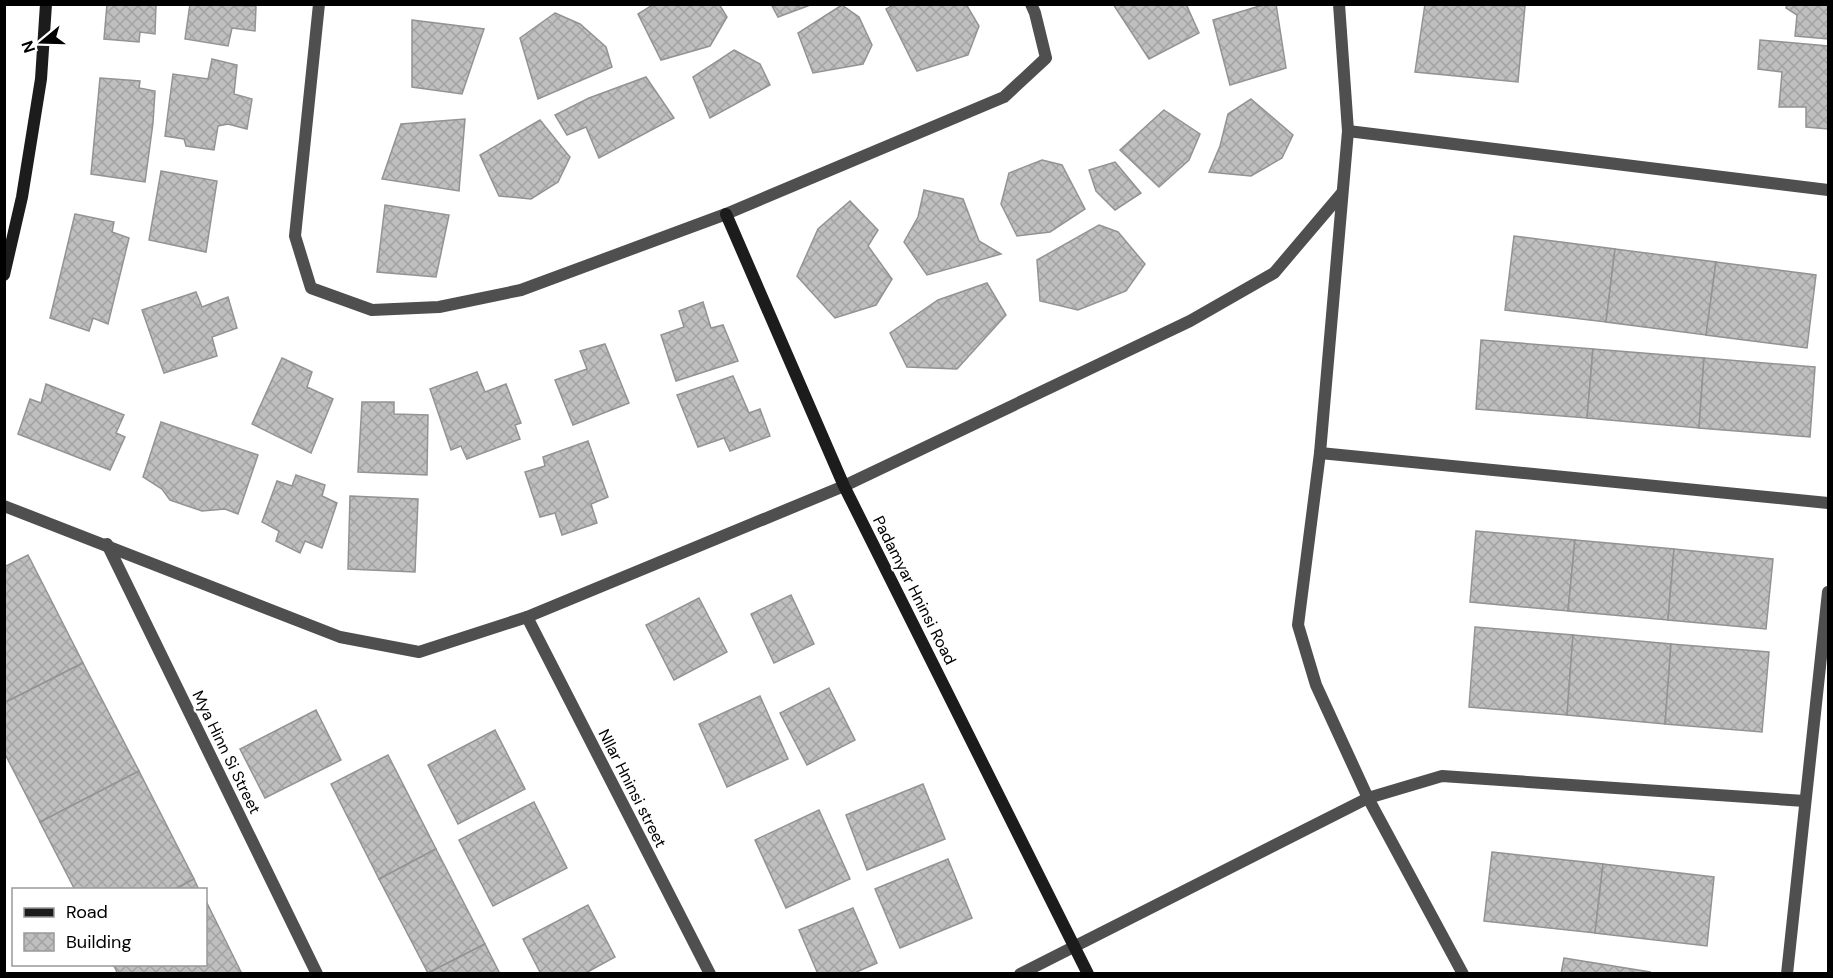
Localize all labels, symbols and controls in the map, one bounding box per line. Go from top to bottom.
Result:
north arrow [12,12,72,72]
text: N [16,38,40,56]
street label: Padamyar Hninsi Road [868,512,961,668]
street label: Mya Hinn Si Street [188,687,266,817]
street label: NIlar Hninsi street [594,725,671,851]
legend [12,888,207,966]
text: Road [66,900,108,924]
text: Building [66,930,131,954]

